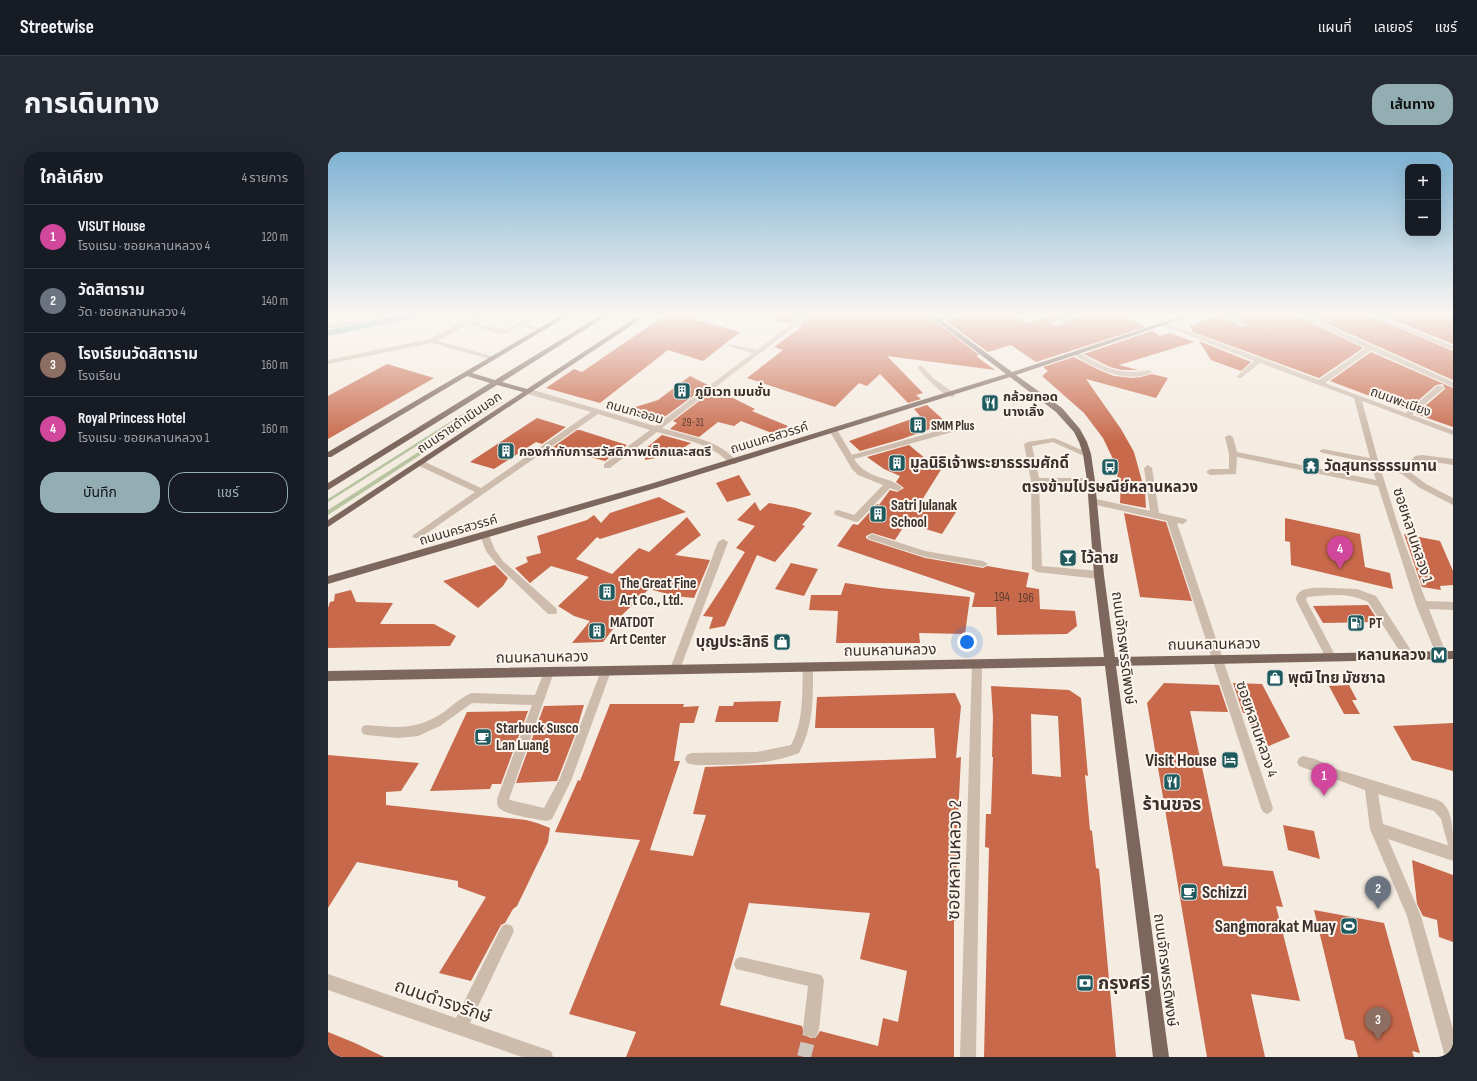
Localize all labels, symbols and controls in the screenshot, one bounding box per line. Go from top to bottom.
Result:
text: Streetwise [20,16,94,39]
text: แผนที่ [1318,19,1352,36]
text: เลเยอร์ [1374,19,1413,36]
text: แชร์ [1435,19,1457,36]
button: เส้นทาง [1372,84,1453,125]
text: การเดินทาง [24,88,159,121]
map controls [1405,164,1441,236]
button: + [1405,164,1441,200]
text: ใกล้เคียง [40,168,103,188]
text: 4 รายการ [242,170,288,186]
button: − [1405,200,1441,236]
text: VISUT House [78,217,145,236]
text: 1 [50,229,56,245]
text: 120 m [262,229,288,245]
text: โรงแรม · ซอยหลานหลวง 4 [78,238,210,254]
text: วัดสิตาราม [78,281,145,300]
text: 2 [50,293,56,309]
text: 140 m [262,293,288,309]
text: วัด · ซอยหลานหลวง 4 [78,304,186,320]
text: โรงเรียนวัดสิตาราม [78,345,198,364]
text: 3 [50,357,56,373]
text: 160 m [262,357,288,373]
text: โรงเรียน [78,368,121,384]
building icon: ภูมิเวท เมนชั่น [672,381,692,401]
place label: ภูมิเวท เมนชั่น [695,382,771,400]
street label: ถนนพะเนียง [1368,384,1433,420]
street label: ถนนราชดำเนินนอก [414,389,505,457]
place label: กล้วยทอด นางเลิ้ง [1003,389,1058,420]
restaurant icon: กล้วยทอด นางเลิ้ง [980,393,1000,413]
street label: ถนนกะออม [604,396,665,428]
text: Royal Princess Hotel [78,409,186,428]
building icon: SMM Plus [908,415,928,435]
house number: 29-31 [682,416,704,429]
place label: SMM Plus [931,418,975,434]
street label: ถนนนครสวรรค์ [728,419,810,457]
text: 4 [50,421,56,437]
text: 160 m [262,421,288,437]
text: โรงแรม · ซอยหลานหลวง 1 [78,430,209,446]
building icon: กองกำกับการสวัสดิภาพเด็กและสตรี [496,441,516,461]
place label: กองกำกับการสวัสดิภาพเด็กและสตรี [519,444,712,460]
building icon: มูลนิธิเจ้าพระยาธรรมศักดิ์ [887,453,907,473]
place label: มูลนิธิเจ้าพระยาธรรมศักดิ์ [910,453,1070,473]
temple icon: วัดสุนทรธรรมทาน [1301,456,1321,476]
bus stop icon: ตรงข้ามไปรษณีย์หลานหลวง [1100,457,1120,477]
place label: วัดสุนทรธรรมทาน [1324,457,1437,476]
button: บันทึก [40,472,160,513]
button: แชร์ [168,472,288,513]
place label: ตรงข้ามไปรษณีย์หลานหลวง [1022,478,1198,497]
street label: ซอยหลานหลวง 1 [1388,485,1437,586]
place label: Satri Julanak School [891,496,958,532]
building icon: Satri Julanak School [868,504,888,524]
street label: ถนนนครสวรรค์ [417,511,499,549]
pin: 4 [1327,536,1353,569]
bar icon: ไว้ลาย [1058,548,1078,568]
place label: ไว้ลาย [1081,549,1119,568]
place label: The Great Fine Art Co., Ltd. [619,574,696,610]
building icon: The Great Fine Art Co., Ltd. [597,582,617,602]
house number: 194 [994,589,1010,605]
house number: 196 [1018,590,1034,606]
street label: ถนนจักรพรรดิพงษ์ [1107,590,1140,706]
place label: MATDOT Art Center [609,613,667,649]
fuel station icon: PT [1346,613,1366,633]
place label: PT [1369,614,1383,633]
building icon: MATDOT Art Center [587,621,607,641]
shop icon: บุญประสิทธิ [772,632,792,652]
your location [957,632,977,652]
place label: บุญประสิทธิ [696,633,769,652]
street label: ถนนหลานหลวง [1167,634,1261,655]
street label: ถนนหลานหลวง [843,640,937,661]
metro station icon: หลานหลวง [1429,645,1449,665]
place label: หลานหลวง [1357,646,1426,665]
street label: ถนนหลานหลวง [495,647,589,668]
shop icon: พุฒิ ไทย มัซซาฉ [1265,668,1285,688]
place label: พุฒิ ไทย มัซซาฉ [1288,669,1386,688]
street label: ซอยหลานหลวง 4 [1231,679,1282,780]
place label: Starbuck Susco Lan Luang [496,719,578,755]
cafe icon: Starbuck Susco Lan Luang [473,727,493,747]
place label: Visit House [1145,750,1217,771]
hotel icon: Visit House [1220,750,1240,770]
pin: 1 [1311,763,1337,796]
restaurant icon: ร้านขจร [1162,772,1182,792]
place label: ร้านขจร [1143,794,1201,815]
street label: ซอยหลานหลวง 2 [943,800,966,920]
pin: 2 [1365,876,1391,909]
cafe icon: Schizzi [1179,882,1199,902]
place label: Schizzi [1202,882,1247,903]
street label: ถนนจักรพรรดิพงษ์ [1149,912,1182,1028]
place label: Sangmorakat Muay [1215,916,1336,937]
sports icon: Sangmorakat Muay [1339,916,1359,936]
bank icon: กรุงศรี [1075,973,1095,993]
place label: กรุงศรี [1098,973,1150,994]
street label: ถนนดำรงรักษ์ [392,975,494,1028]
pin: 3 [1365,1007,1391,1040]

